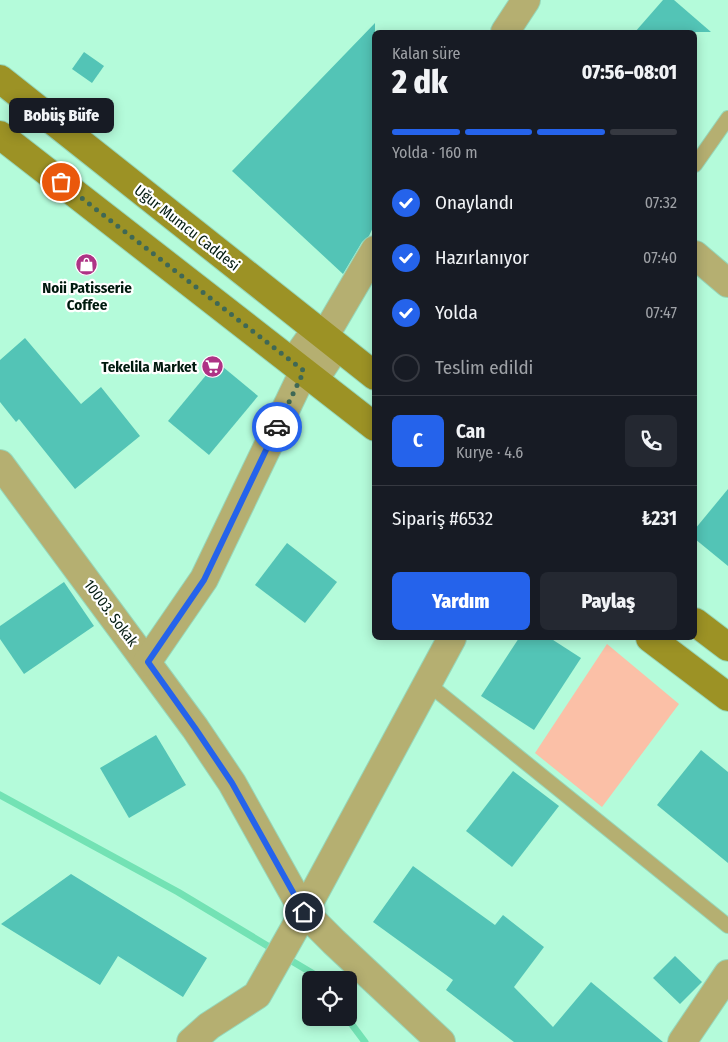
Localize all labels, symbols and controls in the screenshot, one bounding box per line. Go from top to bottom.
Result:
text: Kalan süre [392,44,460,63]
text: 07:56–08:01 [582,61,677,84]
text: 2 dk [392,63,448,101]
callout: Bobüş Büfe [8,97,114,132]
text: Bobüş Büfe [24,106,99,125]
text: Yolda · 160 m [392,143,478,162]
pin [40,161,82,203]
icon: bag [47,168,75,196]
street label: Uğur Mumcu Caddesi [131,181,243,275]
icon: check [392,189,420,217]
text: Onaylandı [435,191,514,214]
text: 07:32 [645,193,677,212]
icon: check [392,244,420,272]
text: Hazırlanıyor [435,246,529,269]
text: 07:40 [643,248,677,267]
shop icon: Noii Patisserie Coffee [75,253,99,277]
place label: Noii Patisserie Coffee [42,279,132,314]
icon: check [392,299,420,327]
text: Yolda [435,301,478,324]
text: 07:47 [645,303,677,322]
supermarket icon: Tekelila Market [201,355,225,379]
text: Teslim edildi [435,356,533,379]
place label: Tekelila Market [101,358,198,376]
courier [252,402,302,452]
icon: car [263,413,291,441]
button: phone [625,415,677,467]
text: Can [456,420,485,443]
text: C [413,429,423,452]
text: Kurye · 4.6 [456,443,523,462]
text: Sipariş #6532 [392,507,493,530]
text: ₺231 [642,507,677,530]
button: Yardım [392,572,530,630]
button: Paylaş [540,572,677,630]
street label: 10003. Sokak [80,576,142,650]
pin [283,891,325,933]
icon: home [290,898,318,926]
map controls [302,971,357,1026]
button: locate [302,971,357,1026]

